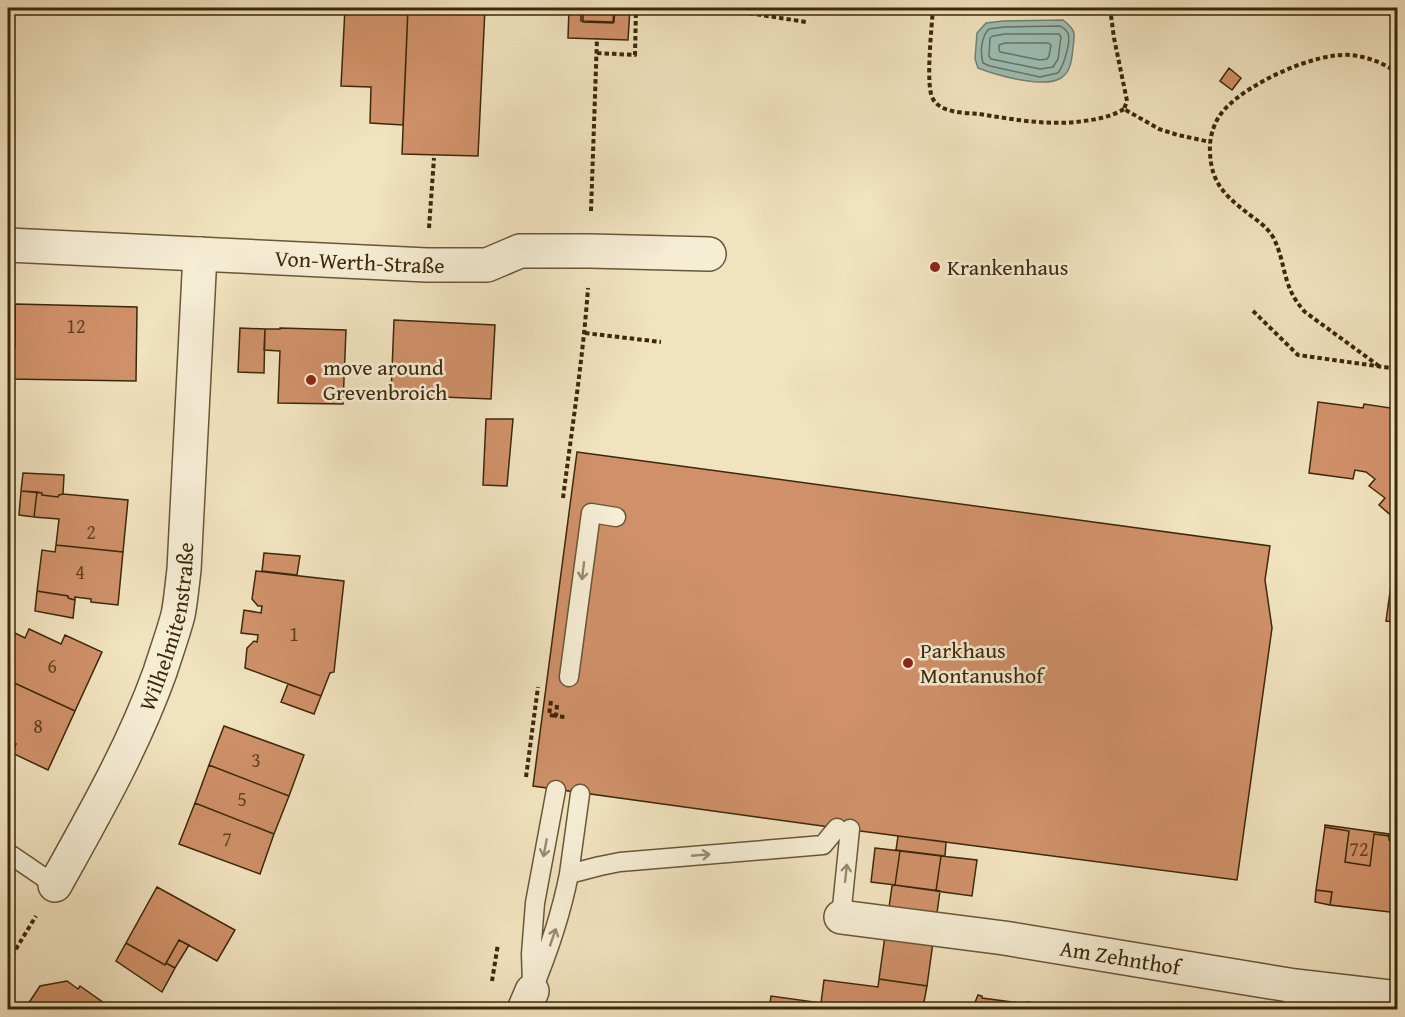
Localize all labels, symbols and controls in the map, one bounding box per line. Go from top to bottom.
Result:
street label: Von-Werth-Straße [274,242,445,281]
place label: Krankenhaus [947,251,1068,283]
marker: Krankenhaus [928,260,942,274]
house number: 12 [66,311,86,340]
place label: move around Grevenbroich [323,351,448,408]
marker: move around Grevenbroich [304,373,318,387]
house number: 2 [86,517,96,546]
street label: Wilhelmitenstraße [130,541,201,716]
house number: 4 [75,557,85,586]
one-way arrow [577,561,588,581]
house number: 1 [289,619,299,648]
place label: Parkhaus Montanushof [920,634,1046,691]
house number: 6 [47,651,57,680]
marker: Parkhaus Montanushof [901,656,915,670]
house number: 8 [33,711,43,740]
house number: 3 [251,745,261,774]
house number: 5 [237,784,247,813]
house number: 7 [222,824,232,853]
house number: 72 [1349,834,1369,863]
one-way arrow [539,838,550,857]
one-way arrow [690,849,710,860]
one-way arrow [841,864,852,884]
one-way arrow [548,928,559,947]
street label: Am Zehnthof [1058,931,1185,983]

